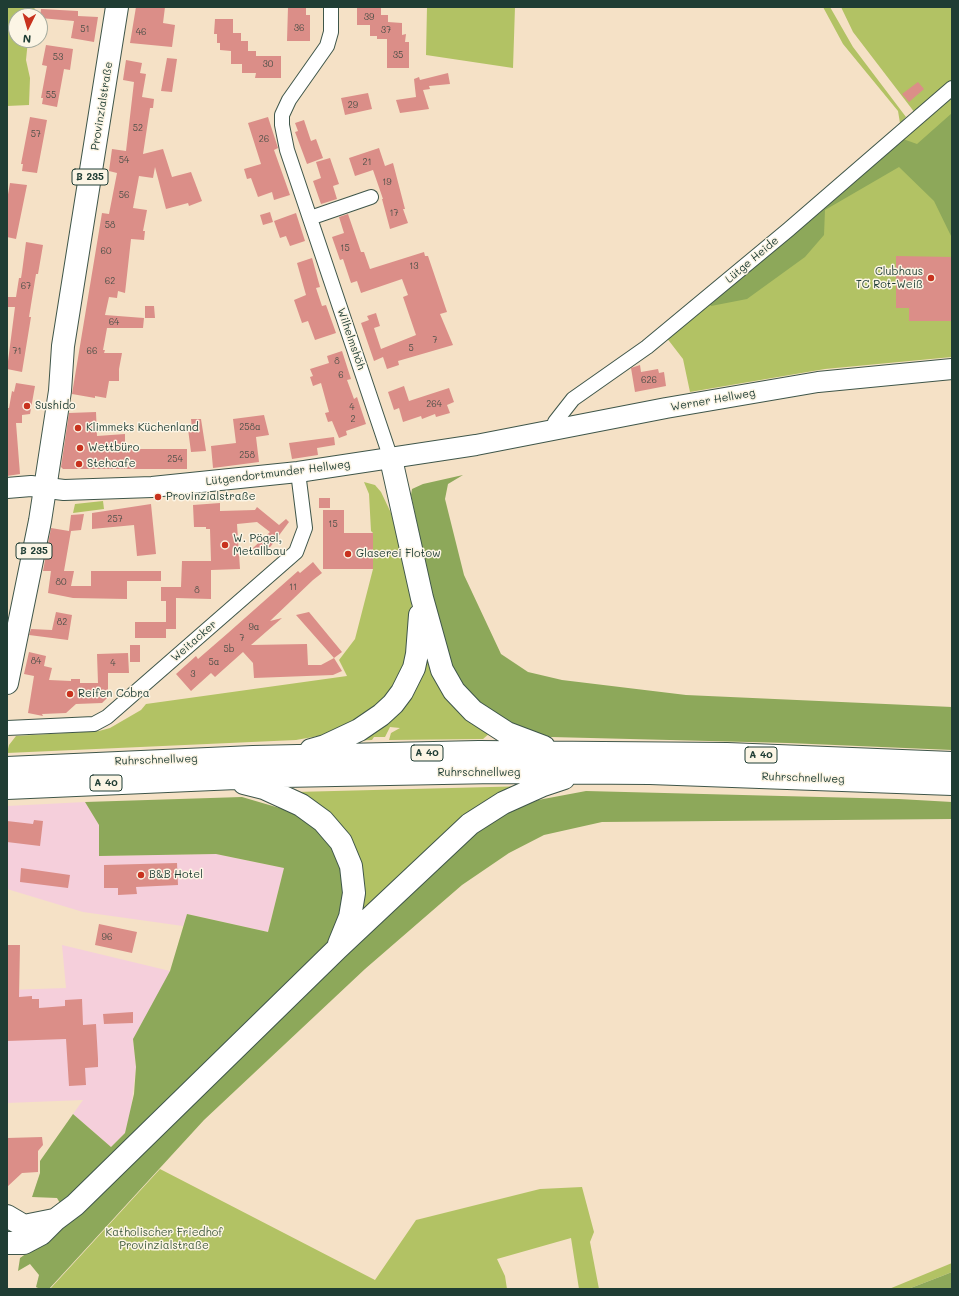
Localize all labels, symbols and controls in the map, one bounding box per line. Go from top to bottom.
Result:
north arrow [8,8,48,48]
house number: 39 [364,12,374,22]
house number: 36 [294,23,304,33]
house number: 51 [80,24,90,34]
house number: 37 [381,25,391,35]
house number: 46 [136,27,146,37]
text: N [22,32,32,47]
house number: 35 [393,50,403,60]
house number: 53 [53,52,63,62]
house number: 30 [263,59,273,69]
street label: Provinzialstraße [88,61,116,151]
house number: 55 [46,90,56,100]
house number: 29 [348,100,358,110]
house number: 52 [133,123,143,133]
house number: 57 [31,129,41,139]
house number: 26 [259,134,269,144]
house number: 54 [119,155,129,165]
house number: 21 [362,157,372,167]
road number: B 235 [72,169,108,185]
house number: 19 [382,177,392,187]
house number: 56 [119,190,129,200]
house number: 17 [389,208,399,218]
house number: 58 [105,220,115,230]
street label: Lütge Heide [723,234,781,286]
house number: 15 [340,243,350,253]
house number: 60 [101,246,111,256]
house number: 13 [409,261,419,271]
place label: Clubhaus TC Rot-Weiß [856,265,923,291]
marker: Clubhaus TC Rot-Weiß [926,273,936,283]
house number: 62 [105,276,115,286]
house number: 67 [21,281,31,291]
street label: Wilhelmshöh [334,306,368,372]
house number: 64 [109,317,119,327]
house number: 7 [432,335,438,345]
house number: 5 [408,343,414,353]
house number: 71 [12,346,22,356]
house number: 66 [87,346,97,356]
house number: 8 [334,356,340,366]
house number: 6 [338,370,344,380]
house number: 626 [641,375,657,385]
street label: Werner Hellweg [670,386,756,414]
place label: Sushido [35,399,76,413]
house number: 264 [426,399,442,409]
marker: Sushido [22,401,32,411]
house number: 4 [349,402,355,412]
house number: 2 [350,414,356,424]
place label: Klimmeks Küchenland [86,421,199,435]
house number: 258a [239,422,261,432]
marker: Klimmeks Küchenland [73,423,83,433]
place label: Wettbüro [88,441,139,455]
marker: Wettbüro [75,443,85,453]
house number: 258 [239,450,255,460]
house number: 254 [167,454,183,464]
place label: Stehcafe [87,457,135,471]
street label: Lütgendortmunder Hellweg [205,458,351,488]
marker: Stehcafe [74,459,84,469]
place label: Provinzialstraße [166,490,255,504]
marker: Provinzialstraße [153,492,163,502]
house number: 257 [107,514,123,524]
house number: 15 [328,519,338,529]
place label: W. Pögel, Metallbau [233,532,286,558]
marker: W. Pögel, Metallbau [220,540,230,550]
road number: B 235 [16,543,52,559]
place label: Glaserei Flotow [356,547,440,561]
marker: Glaserei Flotow [343,549,353,559]
house number: 80 [56,577,66,587]
house number: 11 [289,582,297,592]
house number: 8 [194,585,200,595]
house number: 82 [57,617,67,627]
street label: Weitacker [168,618,220,664]
house number: 9a [249,622,259,632]
house number: 7 [239,633,245,643]
house number: 5b [224,644,234,654]
house number: 84 [31,656,41,666]
house number: 5a [209,657,219,667]
house number: 4 [110,658,116,668]
house number: 3 [190,669,196,679]
place label: Reifen Cobra [78,687,150,701]
marker: Reifen Cobra [65,689,75,699]
road number: A 40 [411,745,443,761]
road number: A 40 [745,747,777,763]
street label: Ruhrschnellweg [114,752,198,768]
street label: Ruhrschnellweg [438,766,520,780]
street label: Ruhrschnellweg [761,770,845,786]
road number: A 40 [90,775,122,791]
place label: B&B Hotel [149,868,203,882]
marker: B&B Hotel [136,870,146,880]
house number: 96 [102,932,112,942]
park label: Katholischer Friedhof Provinzialstraße [106,1226,222,1252]

